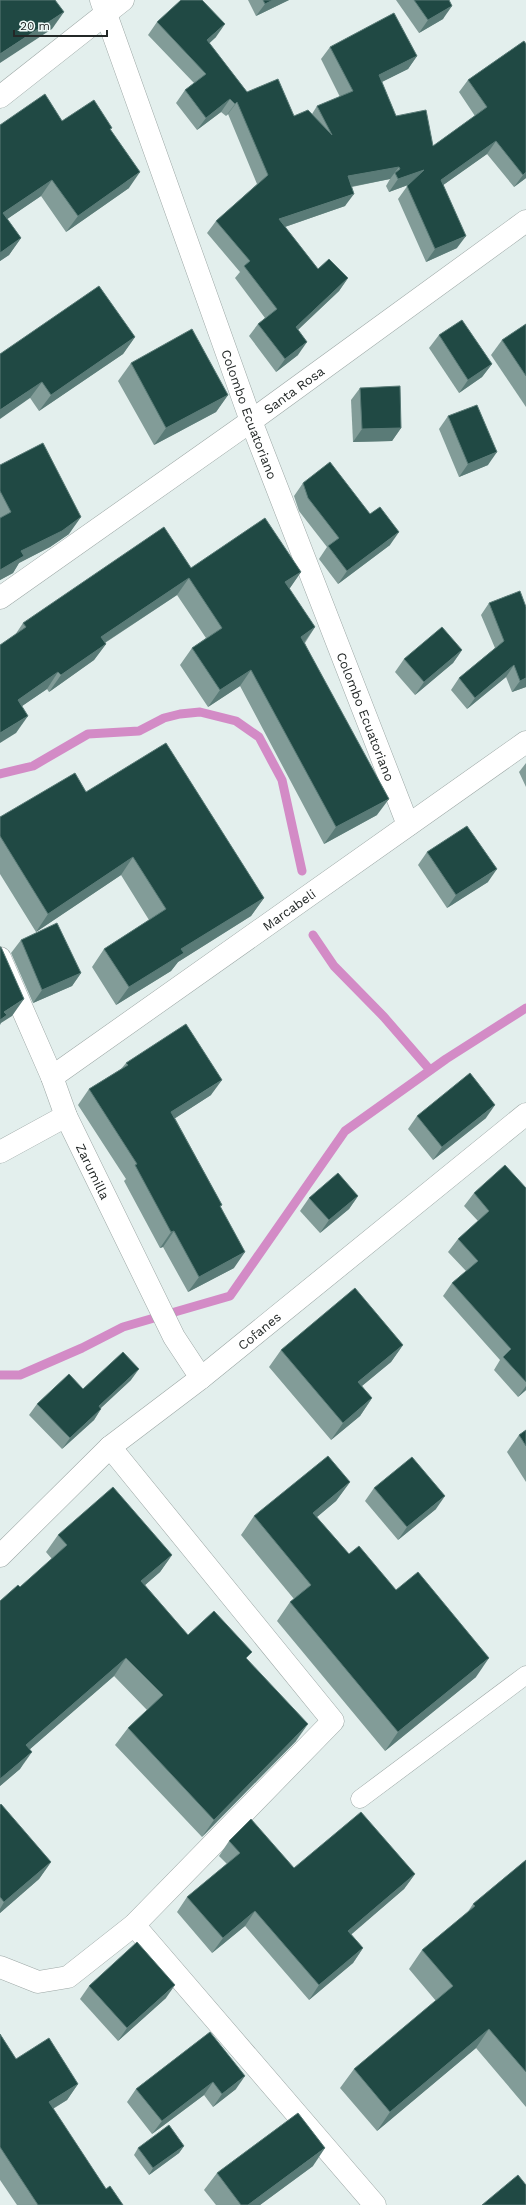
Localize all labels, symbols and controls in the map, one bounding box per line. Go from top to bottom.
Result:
scale bar [14,12,107,38]
text: 20 m [20,19,50,33]
street label: Colombo Ecuatoriano [219,347,280,481]
street label: Santa Rosa [261,363,327,417]
street label: Colombo Ecuatoriano [334,650,398,783]
street label: Marcabeli [259,886,318,933]
street label: Zarumilla [73,1141,113,1202]
street label: Cofanes [235,1309,284,1353]

